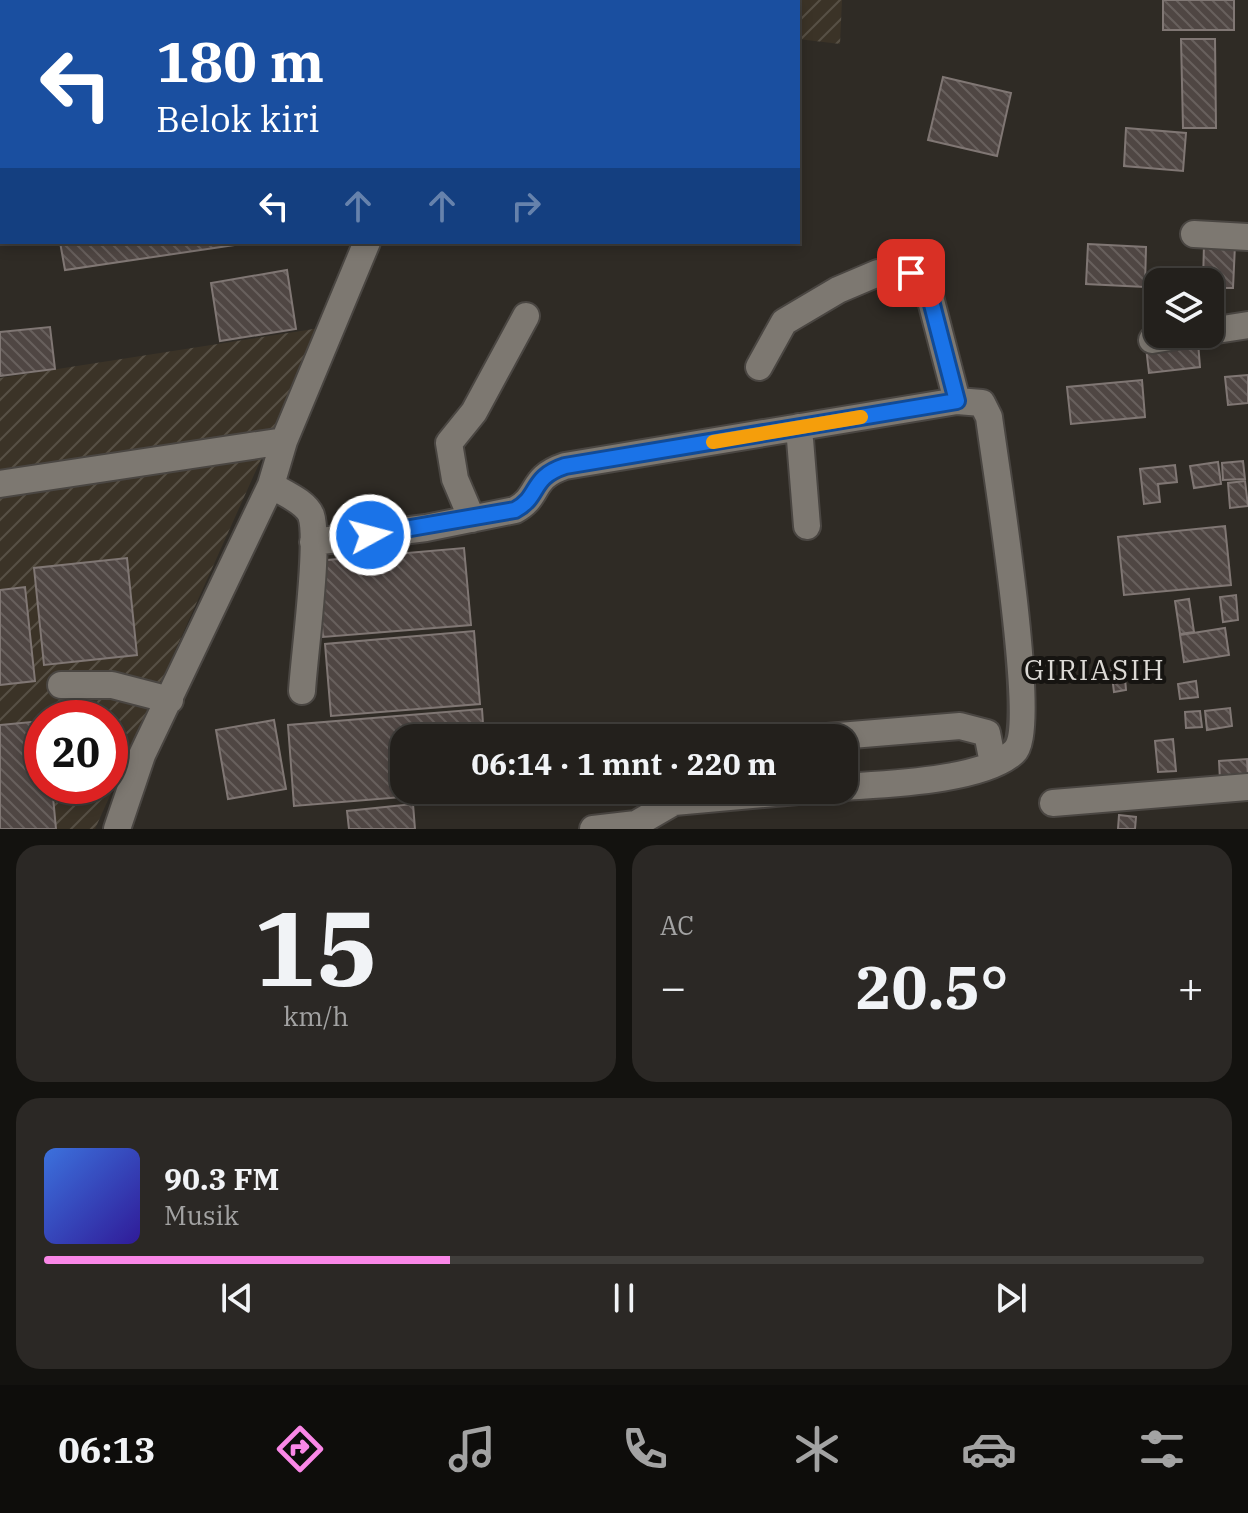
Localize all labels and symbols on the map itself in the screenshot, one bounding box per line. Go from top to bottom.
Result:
pin [877,239,945,307]
position arrow [328,493,412,577]
district label: GIRIASIH [1024,651,1166,688]
speed limit sign: 20 [24,700,128,804]

